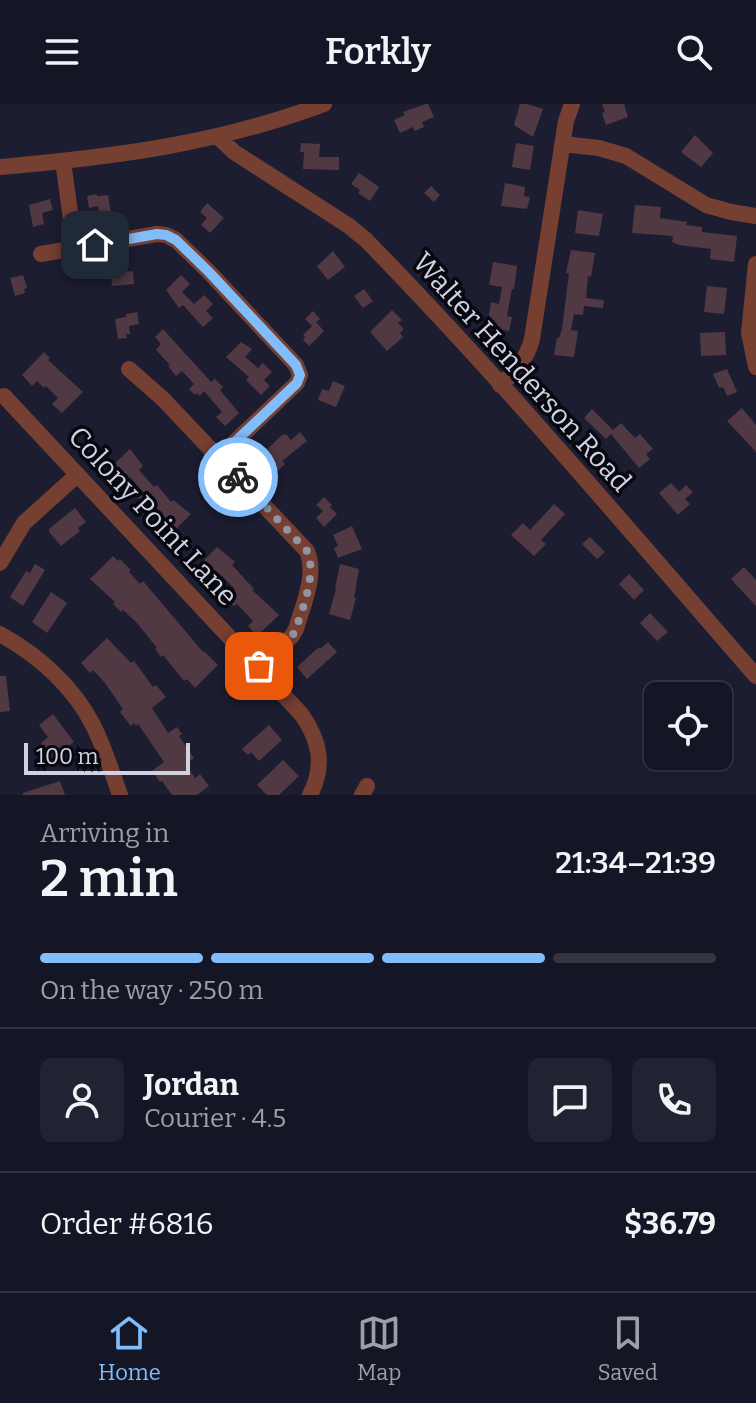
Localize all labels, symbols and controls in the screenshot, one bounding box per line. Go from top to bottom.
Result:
icon: menu [40,30,84,74]
text: Forkly [325,30,431,74]
icon: search [672,30,716,74]
pin [61,211,129,279]
icon: home [73,223,117,267]
street label: Walter Henderson Road [406,246,638,498]
street label: Colony Point Lane [62,420,244,612]
courier [198,437,278,517]
icon: bike [216,455,260,499]
pin [225,632,293,700]
icon: bag [237,644,281,688]
map controls [644,682,732,770]
button: locate [644,682,732,770]
scale bar [24,739,190,775]
text: 100 m [36,743,99,770]
text: Arriving in [40,818,169,849]
text: 21:34–21:39 [555,845,716,881]
text: 2 min [40,847,178,910]
text: On the way · 250 m [40,975,263,1006]
button: person [40,1058,124,1142]
button: chat [528,1058,612,1142]
button: phone [632,1058,716,1142]
text: Jordan [144,1067,239,1103]
text: Courier · 4.5 [144,1103,286,1134]
text: Order #6816 [40,1206,213,1242]
text: $36.79 [624,1206,716,1242]
tab: Home [98,1311,161,1386]
tab: Map [357,1311,401,1386]
tab: Saved [597,1311,658,1386]

